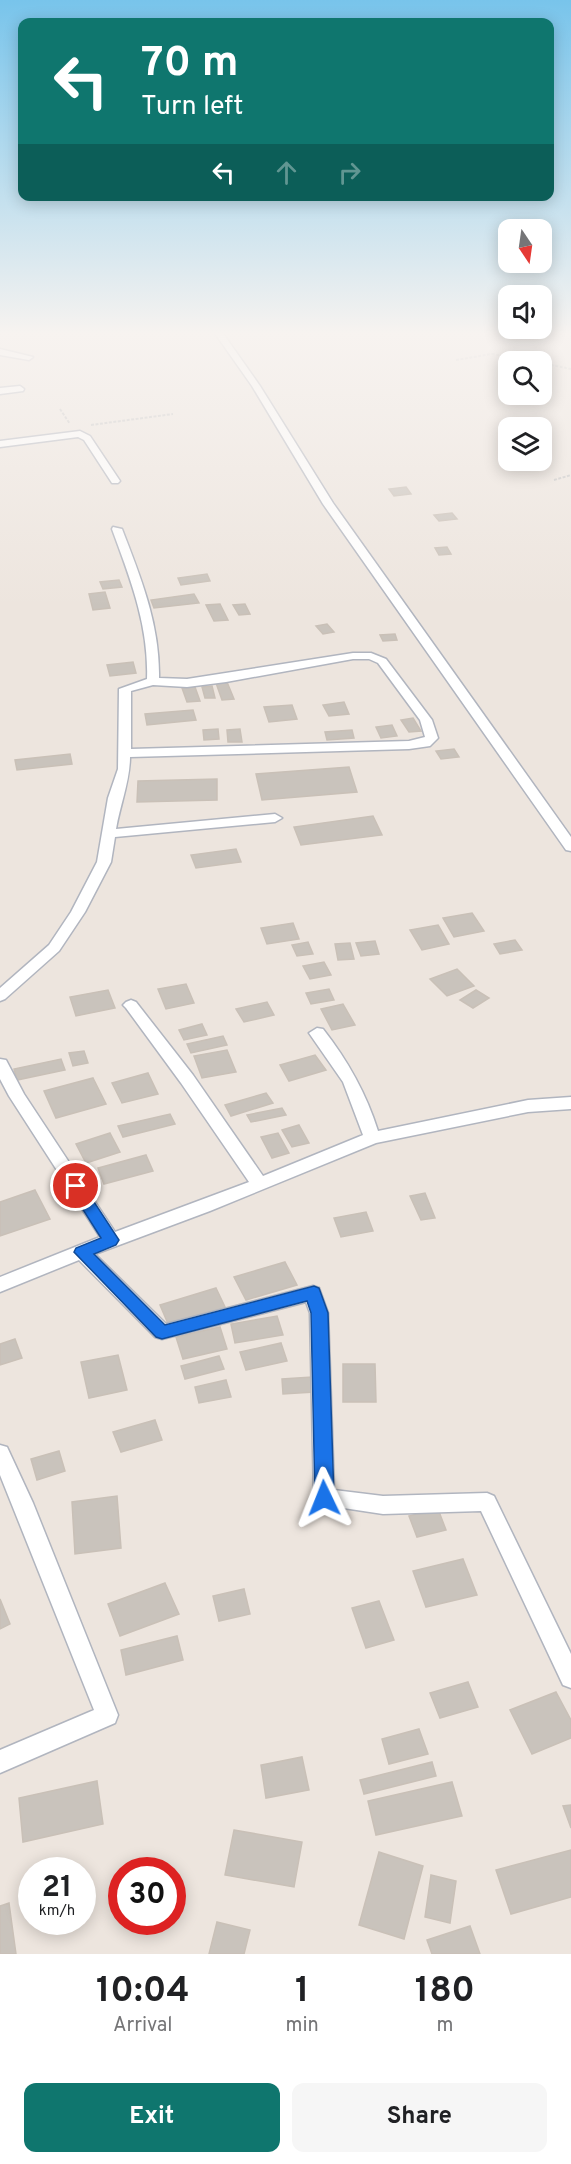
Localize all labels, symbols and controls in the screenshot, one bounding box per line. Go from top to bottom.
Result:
text: 70 m [141,38,239,91]
icon: left [42,42,120,120]
text: Turn left [141,90,243,124]
icon: left [207,156,240,189]
icon: ahead [270,156,303,189]
icon: right [333,156,366,189]
north arrow [498,219,552,273]
map controls [498,219,552,471]
button: sound [498,285,552,339]
button: search [498,351,552,405]
button: layers [498,417,552,471]
pin [50,1160,101,1211]
icon: arrive [59,1169,92,1202]
position arrow [292,1466,356,1530]
speed limit sign: 30 [108,1857,186,1935]
text: 21 [42,1870,72,1907]
text: km/h [39,1902,75,1921]
text: 10:04 [96,1969,190,2015]
text: 1 [295,1969,309,2015]
text: 180 [415,1969,475,2015]
text: Arrival [113,2013,173,2039]
text: min [286,2013,319,2039]
text: m [436,2013,453,2039]
button: Exit [24,2083,280,2152]
button: Share [292,2083,547,2152]

